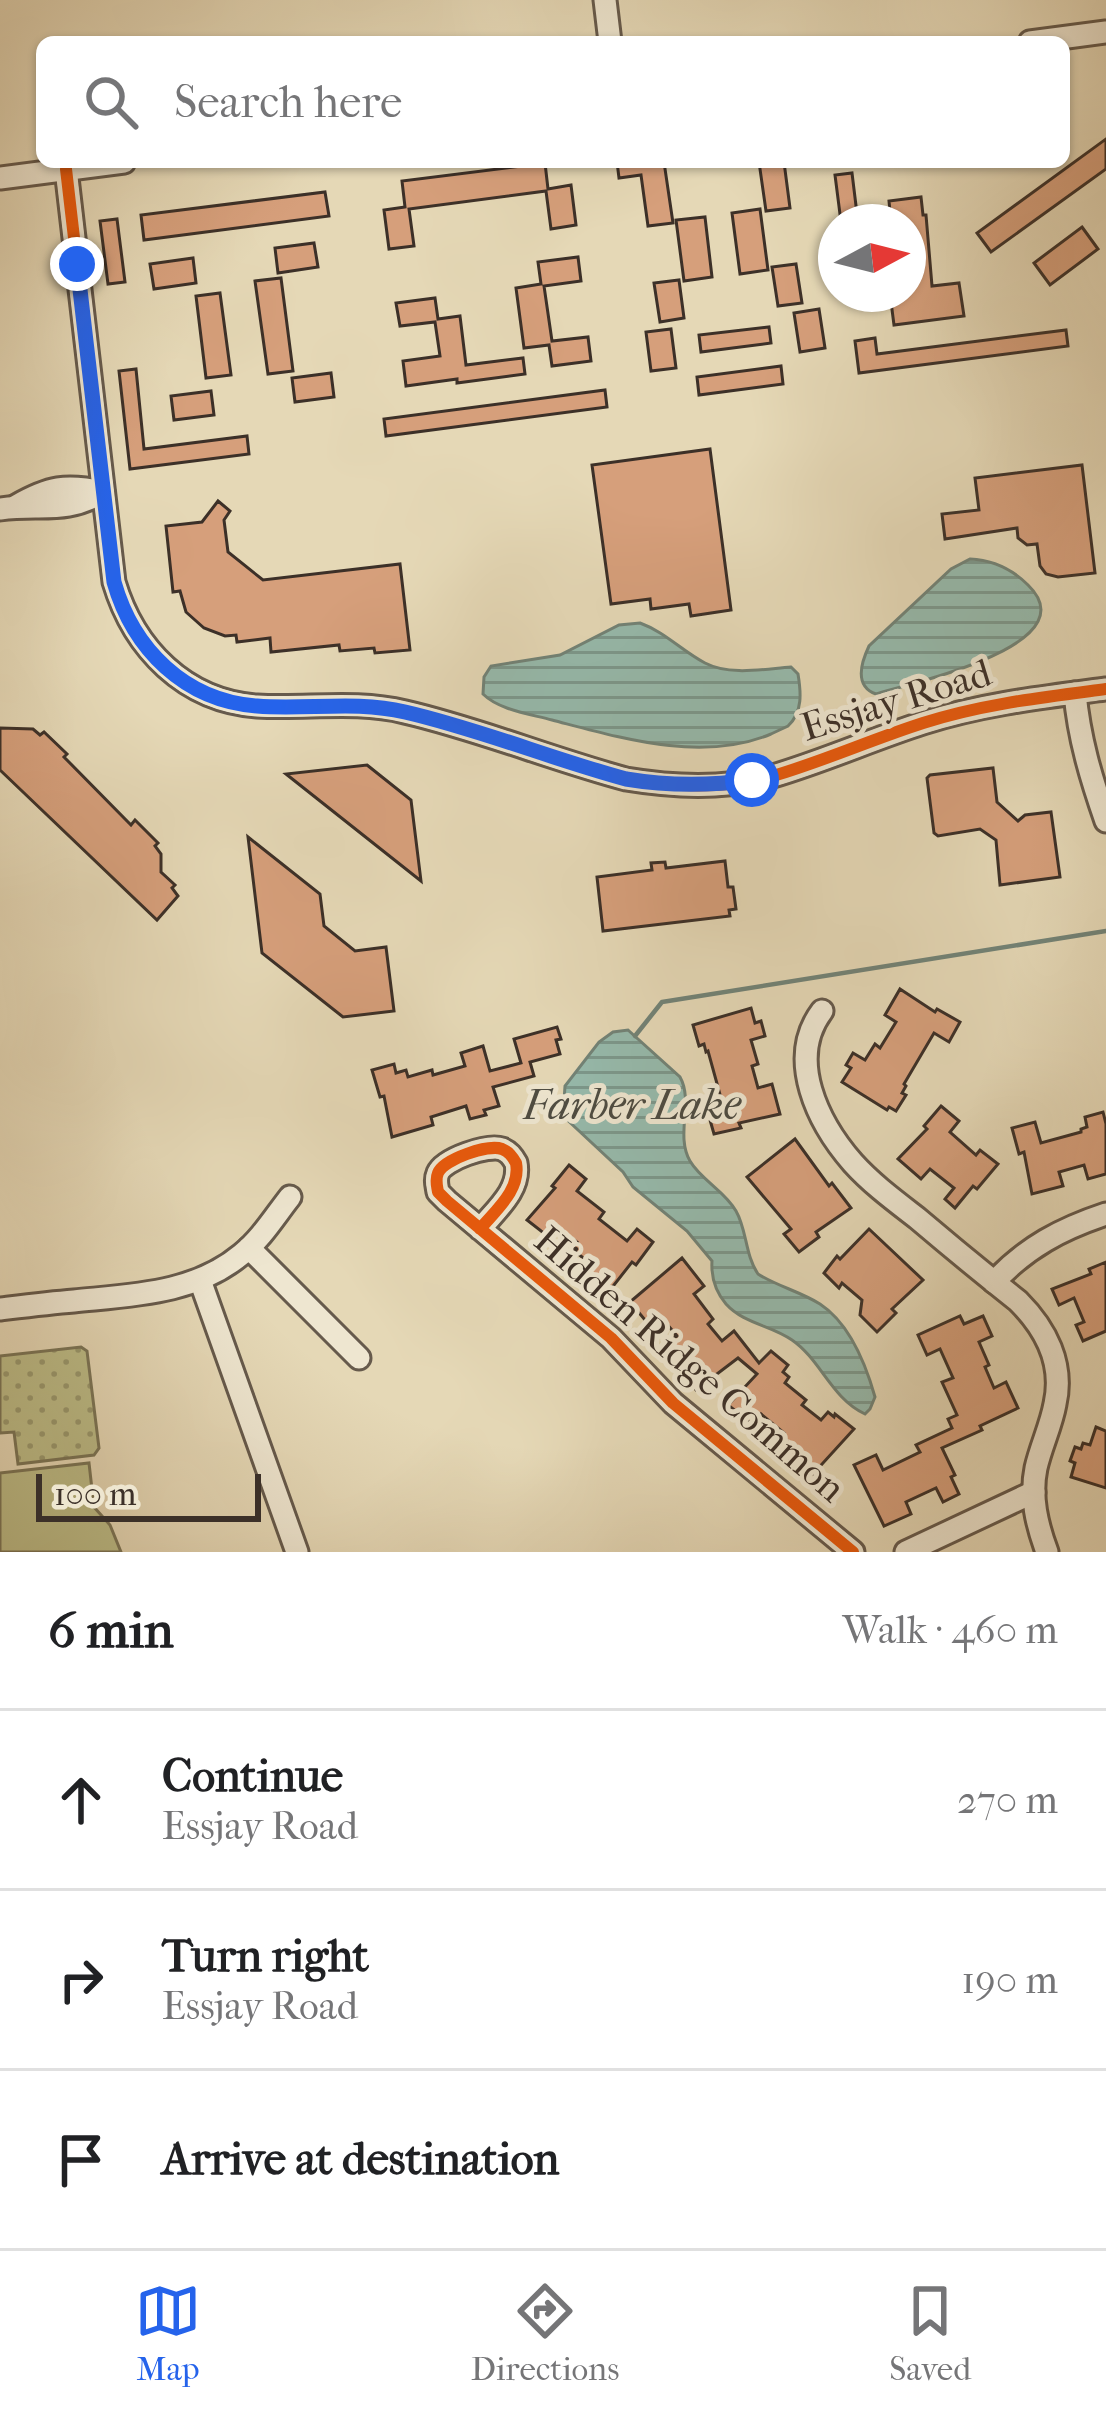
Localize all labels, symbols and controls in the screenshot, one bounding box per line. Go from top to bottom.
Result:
search box [36,36,1070,168]
icon: search [78,69,144,135]
text: Search here [174,76,402,129]
north arrow [818,204,926,312]
route end [50,237,104,291]
street label: Essjay Road [796,649,997,751]
route start [725,753,779,807]
water label: Farber Lake [521,1081,742,1130]
street label: Hidden Ridge Common [525,1216,855,1512]
scale bar [36,1468,261,1521]
text: 100 m [54,1475,137,1514]
text: 6 min [48,1600,174,1660]
text: Walk · 460 m [842,1607,1058,1653]
text: Continue [162,1750,343,1803]
icon: ahead [48,1767,114,1833]
text: 270 m [957,1777,1058,1823]
text: Essjay Road [162,1803,358,1849]
text: Turn right [162,1930,369,1983]
icon: right [48,1947,114,2013]
text: 190 m [961,1957,1058,2003]
text: Essjay Road [162,1983,358,2029]
icon: arrive [48,2127,114,2193]
text: Arrive at destination [162,2133,559,2186]
tab: Map [135,2278,201,2389]
tab: Directions [471,2278,619,2389]
tab: Saved [889,2278,971,2389]

